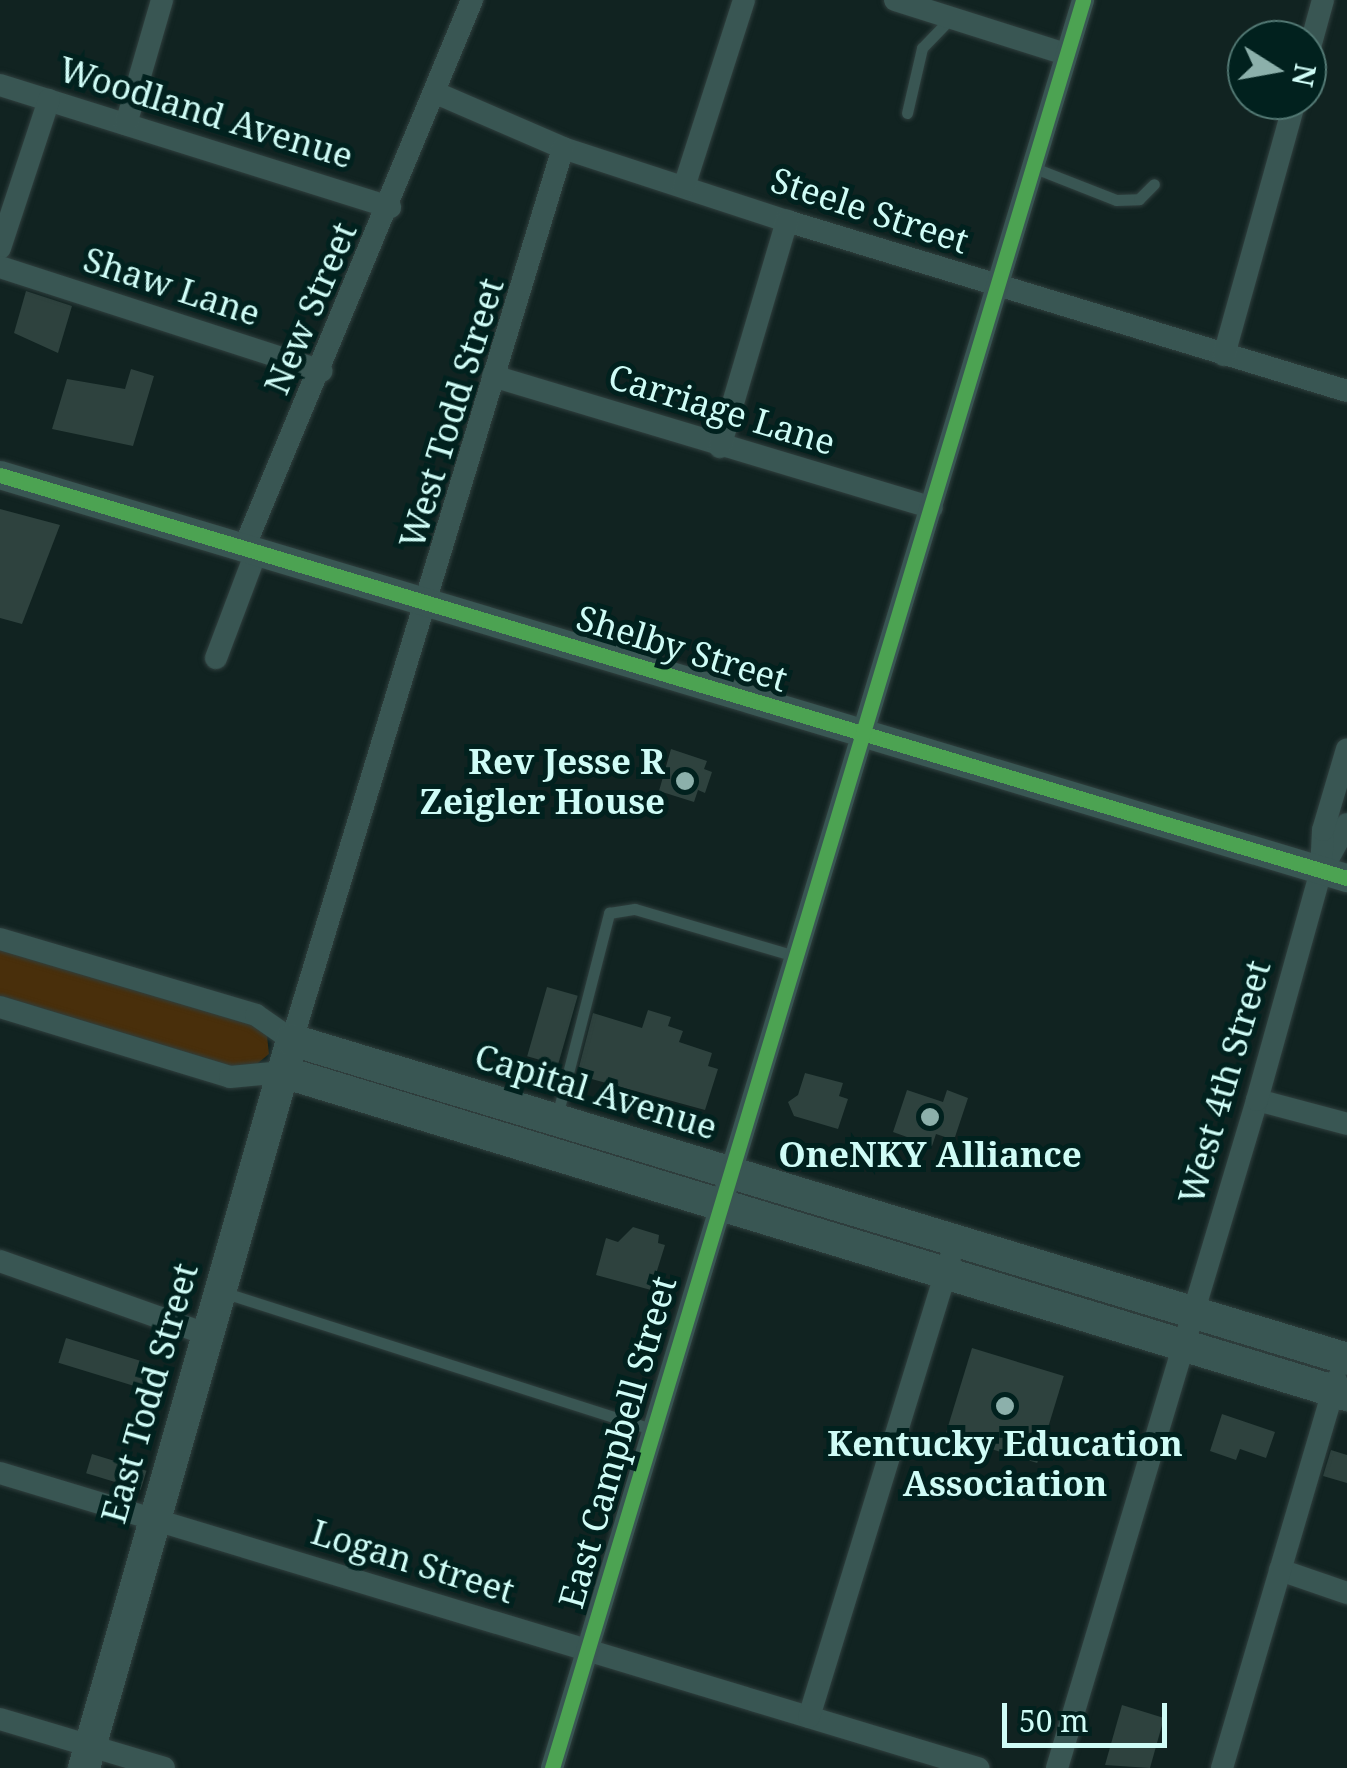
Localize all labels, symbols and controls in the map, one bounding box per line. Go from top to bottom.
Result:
north arrow [1227,20,1327,120]
street label: Woodland Avenue [54,47,358,177]
text: N [1284,61,1325,90]
street label: Steele Street [766,158,974,262]
street label: New Street [255,216,365,400]
street label: Shaw Lane [78,238,266,334]
street label: West Todd Street [390,273,512,553]
street label: Carriage Lane [604,355,840,463]
street label: Shelby Street [572,596,792,700]
place label: Rev Jesse R Zeigler House [420,740,665,822]
marker: Rev Jesse R Zeigler House [674,770,696,792]
street label: West 4th Street [1169,955,1279,1209]
street label: Capital Avenue [470,1034,722,1148]
marker: OneNKY Alliance [919,1106,941,1128]
place label: OneNKY Alliance [778,1133,1082,1175]
street label: East Todd Street [92,1258,206,1528]
street label: East Campbell Street [550,1271,684,1613]
marker: Kentucky Education Association [994,1395,1016,1417]
place label: Kentucky Education Association [827,1422,1183,1504]
street label: Logan Street [307,1510,519,1612]
scale bar [1007,1683,1172,1745]
text: 50 m [1019,1700,1089,1741]

